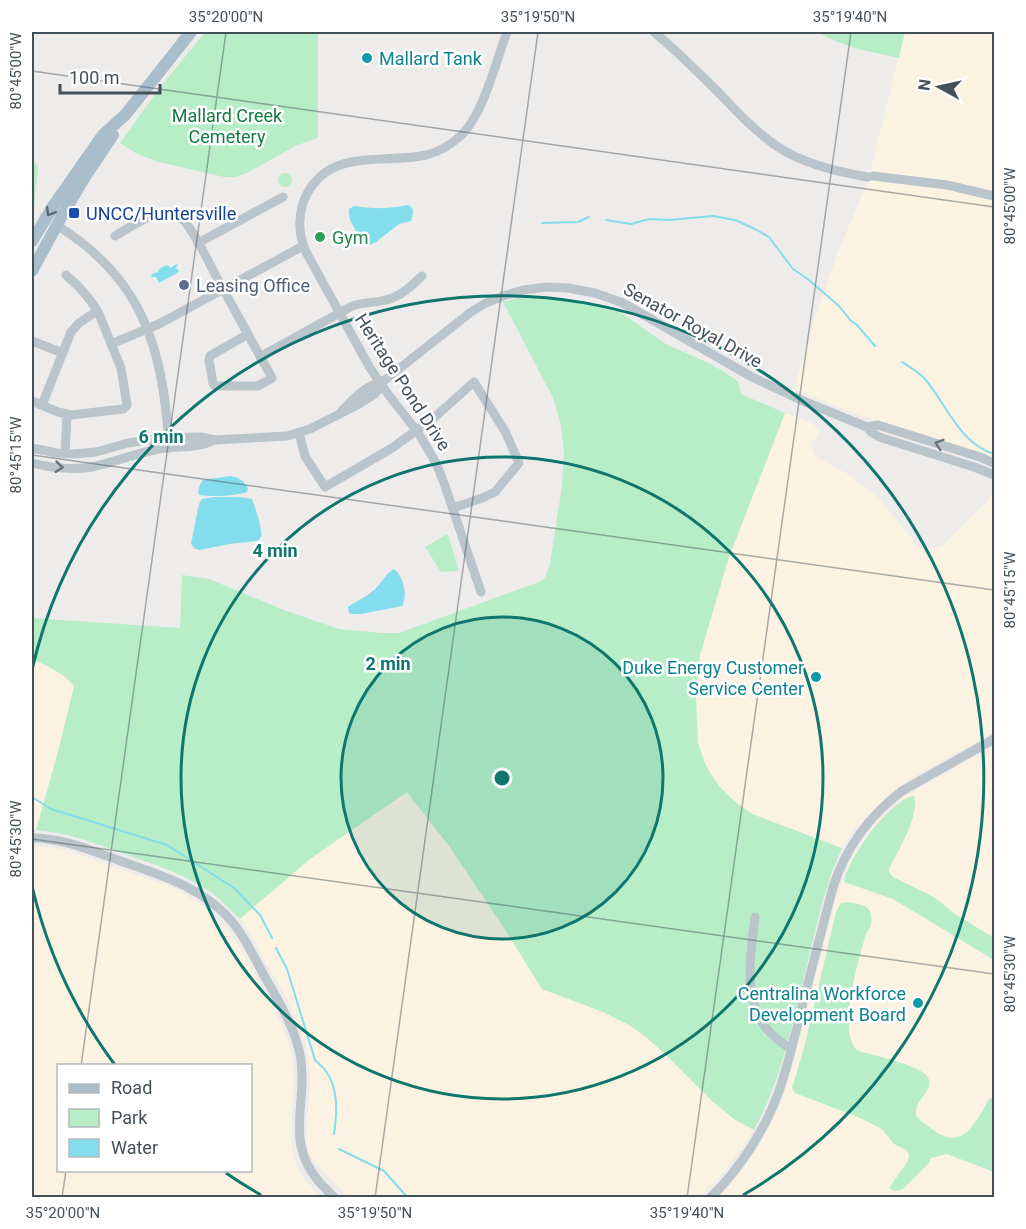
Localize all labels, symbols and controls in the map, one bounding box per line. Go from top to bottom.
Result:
text: 35°20'00"N [189,8,263,26]
text: 35°19'50"N [501,8,575,26]
text: 35°19'40"N [813,8,887,26]
text: 80°45'00"W [7,33,25,109]
place label: Mallard Tank [379,48,483,69]
marker: Mallard Tank [360,51,374,65]
scale bar [60,57,160,95]
north arrow [909,57,969,117]
text: 100 m [69,67,120,88]
text: N [914,78,935,92]
park label: Mallard Creek Cemetery [172,105,283,147]
text: 80°45'00"W [1001,168,1019,244]
place label: UNCC/Huntersville [86,203,236,224]
one-way arrow [46,205,57,216]
marker: UNCC/Huntersville [67,206,81,220]
place label: Gym [332,227,369,248]
marker: Gym [313,230,327,244]
place label: Leasing Office [196,275,310,296]
marker: Leasing Office [177,278,191,292]
street label: Senator Royal Drive [620,278,766,372]
street label: Heritage Pond Drive [351,310,455,454]
text: 80°45'15"W [7,417,25,493]
text: 6 min [138,426,184,447]
one-way arrow [934,439,945,451]
one-way arrow [54,460,63,473]
text: 4 min [252,540,298,561]
text: 80°45'15"W [1001,552,1019,628]
text: 2 min [365,653,411,674]
place label: Duke Energy Customer Service Center [622,657,804,699]
marker: Duke Energy Customer Service Center [809,670,823,684]
centre of rings [492,768,512,788]
text: 80°45'30"W [7,801,25,877]
text: 80°45'30"W [1001,936,1019,1012]
place label: Centralina Workforce Development Board [738,983,906,1025]
marker: Centralina Workforce Development Board [911,996,925,1010]
legend [57,1064,252,1172]
text: Road [111,1077,152,1098]
text: Park [111,1107,148,1128]
text: Water [111,1137,158,1158]
text: 35°20'00"N [26,1204,100,1222]
text: 35°19'50"N [338,1204,412,1222]
text: 35°19'40"N [650,1204,724,1222]

